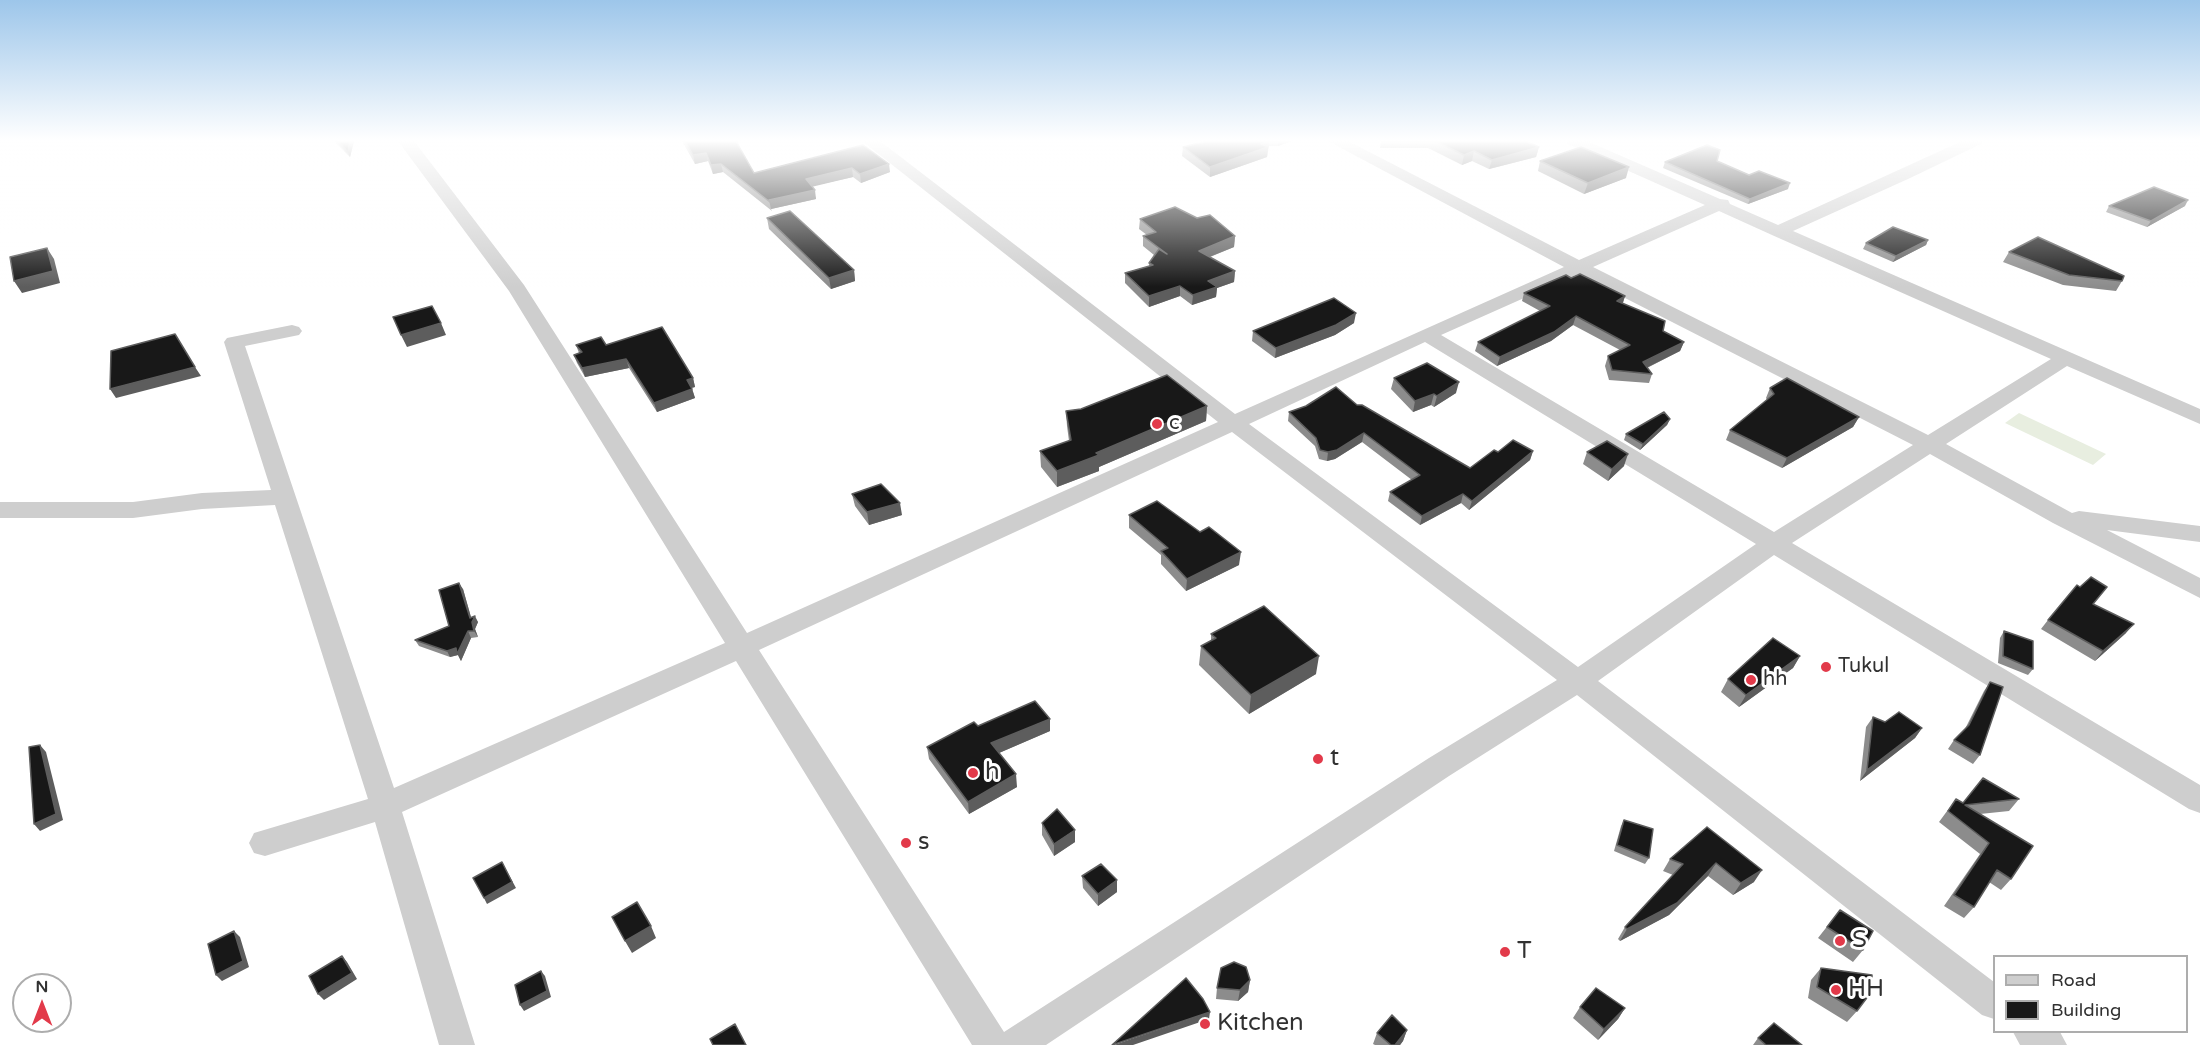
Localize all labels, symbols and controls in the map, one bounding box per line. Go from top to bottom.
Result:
place label: c [1169,412,1180,436]
marker: c [1150,417,1164,431]
place label: Tukul [1838,655,1889,679]
marker: Tukul [1819,660,1833,674]
place label: hh [1763,668,1787,692]
marker: hh [1744,673,1758,687]
place label: t [1330,745,1339,773]
marker: t [1311,752,1325,766]
place label: h [985,759,1000,787]
marker: h [966,766,980,780]
place label: s [918,829,930,857]
marker: s [899,836,913,850]
place label: S [1852,927,1867,955]
marker: S [1833,934,1847,948]
place label: T [1517,938,1532,966]
marker: T [1498,945,1512,959]
legend [1993,955,2188,1033]
text: Road [2051,969,2096,991]
north arrow [12,973,72,1033]
place label: HH [1848,976,1884,1004]
text: N [36,977,48,997]
marker: HH [1829,983,1843,997]
text: Building [2051,999,2121,1021]
place label: Kitchen [1217,1010,1304,1038]
marker: Kitchen [1198,1017,1212,1031]

